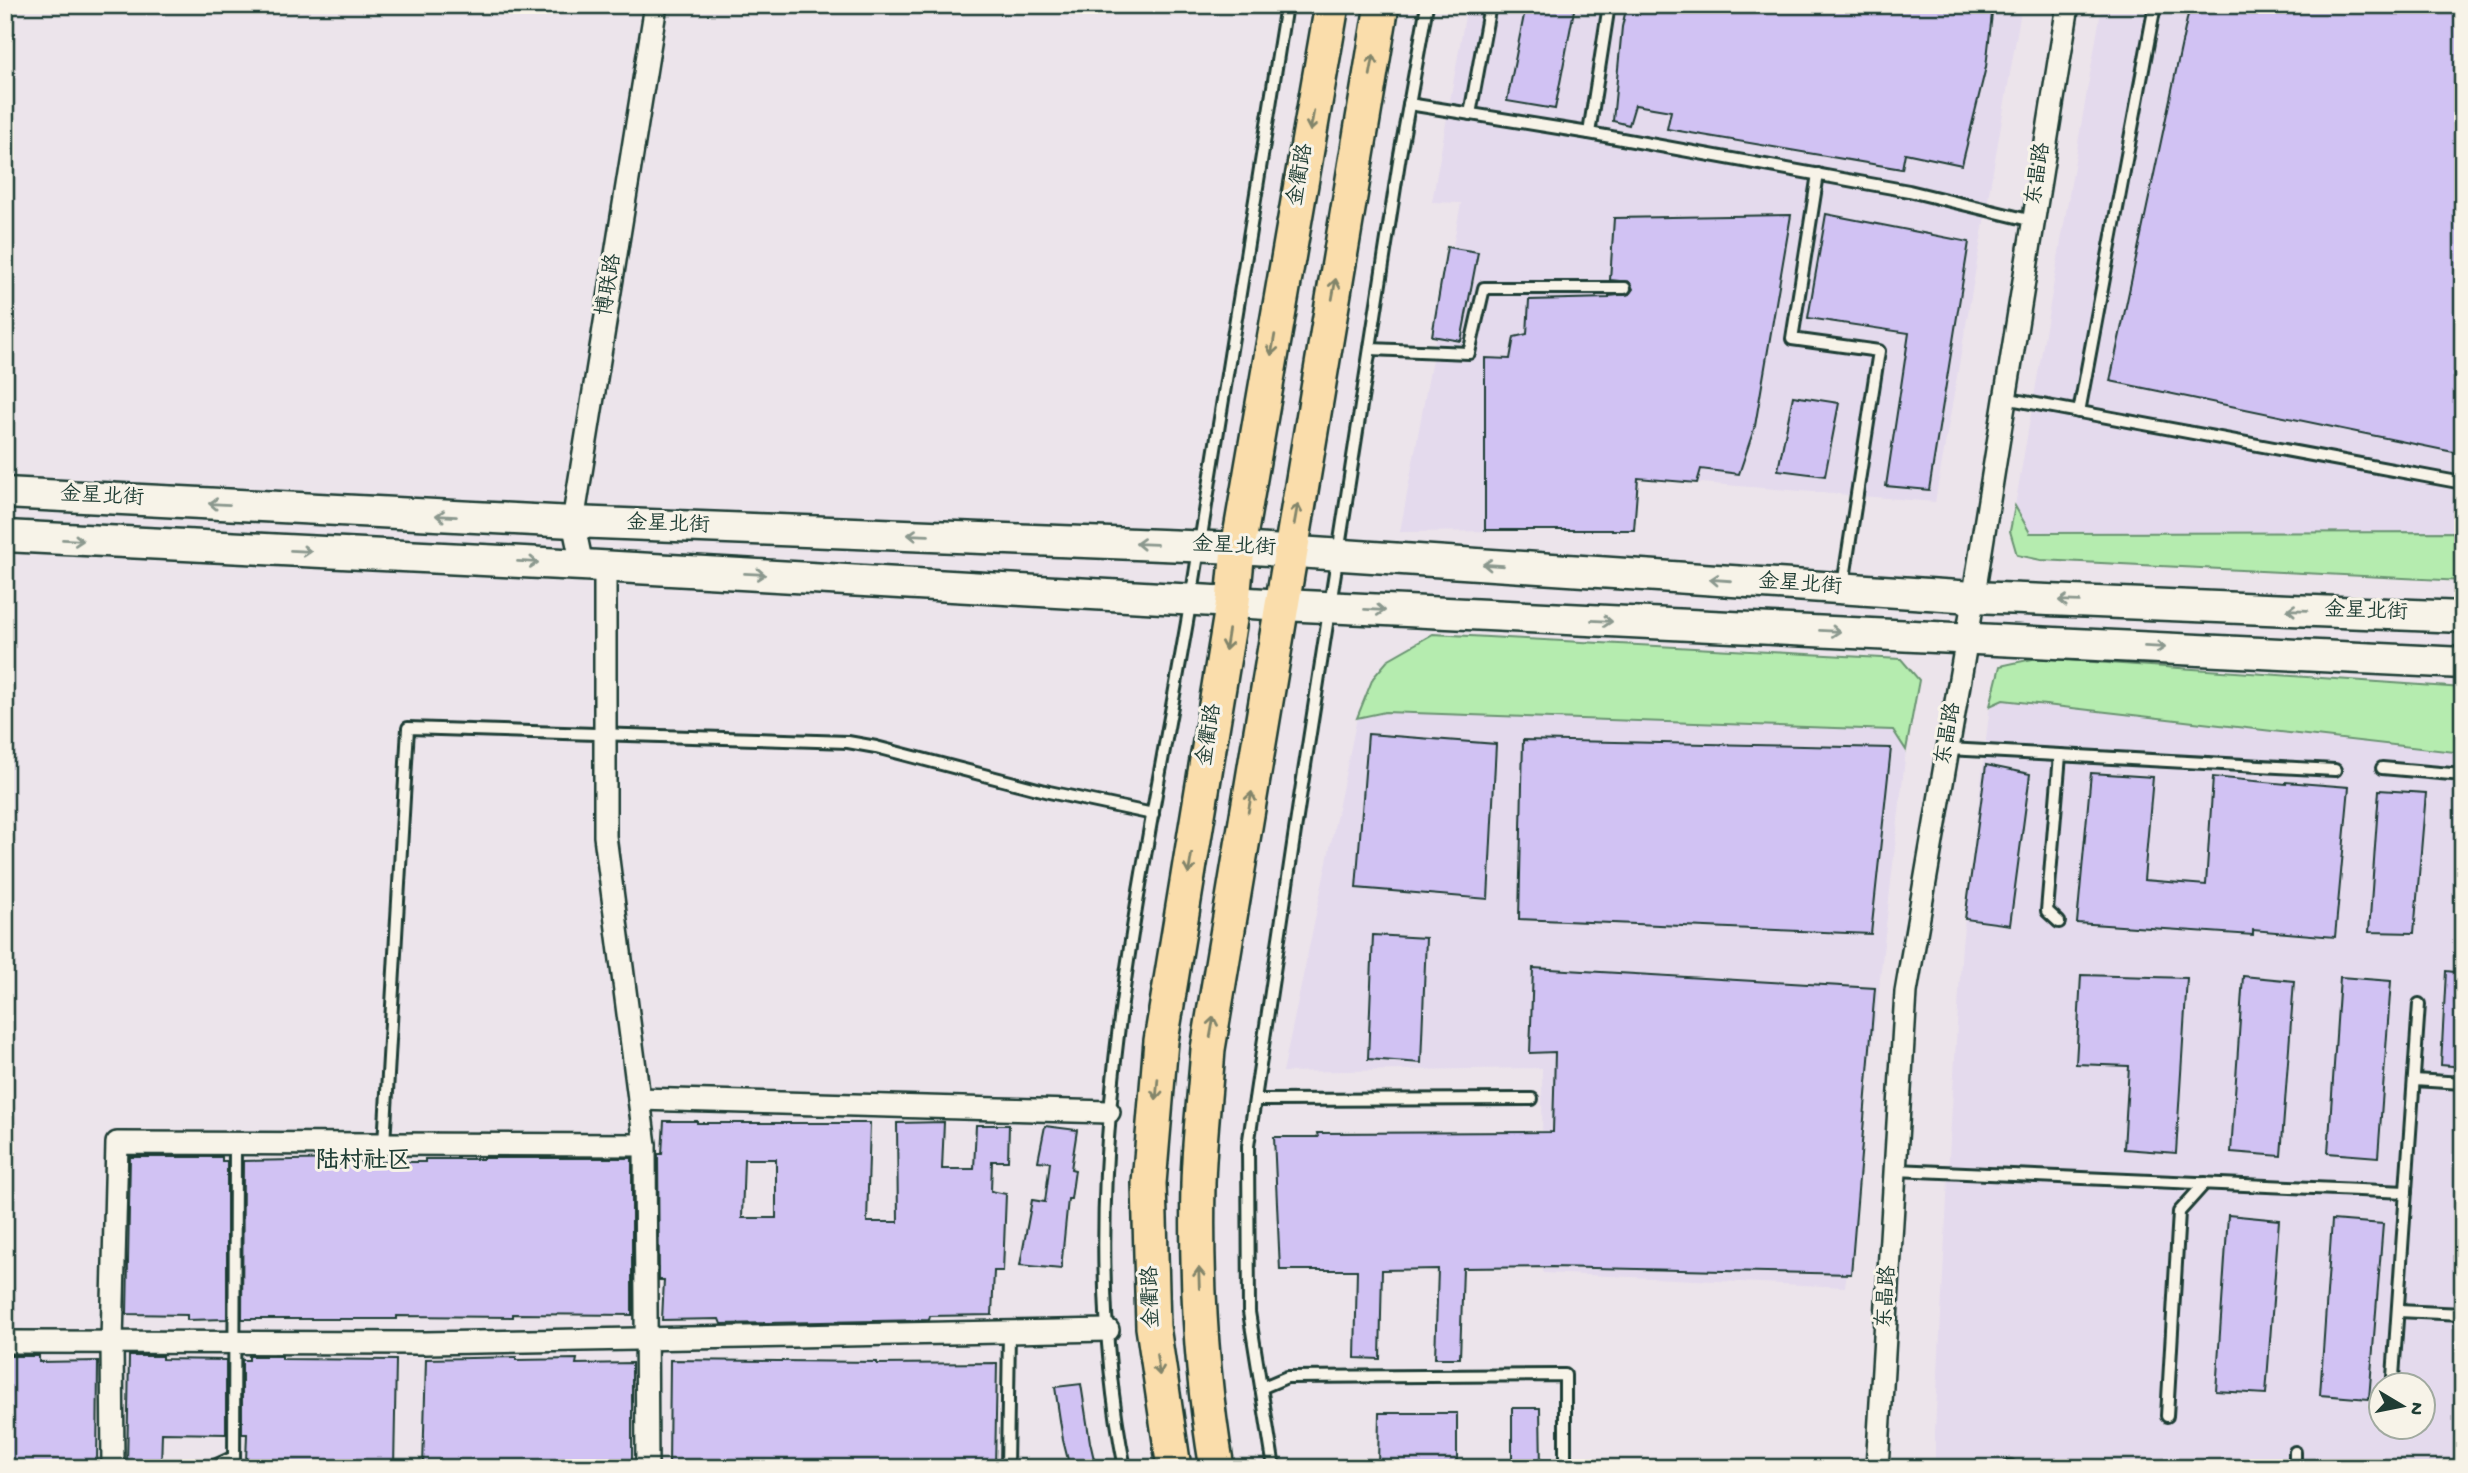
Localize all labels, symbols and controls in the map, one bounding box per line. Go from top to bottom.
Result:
one-way arrow [1366,54,1379,77]
one-way arrow [1305,109,1318,132]
street label: 金衢路 [1282,141,1320,208]
street label: 东晶路 [2021,141,2057,207]
street label: 博联路 [592,252,628,318]
one-way arrow [1328,278,1341,301]
one-way arrow [1266,333,1279,356]
street label: 金星北街 [59,481,145,513]
one-way arrow [208,498,231,511]
one-way arrow [1290,503,1303,526]
one-way arrow [435,509,458,522]
street label: 金星北街 [626,510,710,540]
one-way arrow [907,529,930,542]
street label: 金星北街 [1191,531,1277,563]
one-way arrow [62,533,85,546]
one-way arrow [1134,537,1157,550]
one-way arrow [289,544,312,557]
one-way arrow [516,556,539,569]
one-way arrow [1482,558,1505,571]
one-way arrow [743,568,766,581]
street label: 金星北街 [1757,569,1843,601]
one-way arrow [1709,573,1732,586]
one-way arrow [2058,595,2081,608]
street label: 金星北街 [2324,597,2408,627]
one-way arrow [1363,603,1386,616]
one-way arrow [2285,604,2308,617]
one-way arrow [1591,614,1614,627]
one-way arrow [1818,625,1841,638]
one-way arrow [1220,628,1233,651]
one-way arrow [2143,641,2166,654]
street label: 东晶路 [1930,700,1968,767]
street label: 金衢路 [1192,702,1228,768]
one-way arrow [1244,791,1257,814]
one-way arrow [1183,852,1196,875]
one-way arrow [1206,1016,1219,1039]
one-way arrow [1150,1077,1163,1100]
district label: 陆村社区 [315,1147,411,1177]
street label: 金衢路 [1137,1265,1167,1329]
street label: 东晶路 [1871,1265,1903,1329]
one-way arrow [1193,1267,1206,1290]
one-way arrow [1152,1353,1165,1376]
north arrow [2366,1372,2436,1442]
text: N [2403,1400,2428,1416]

